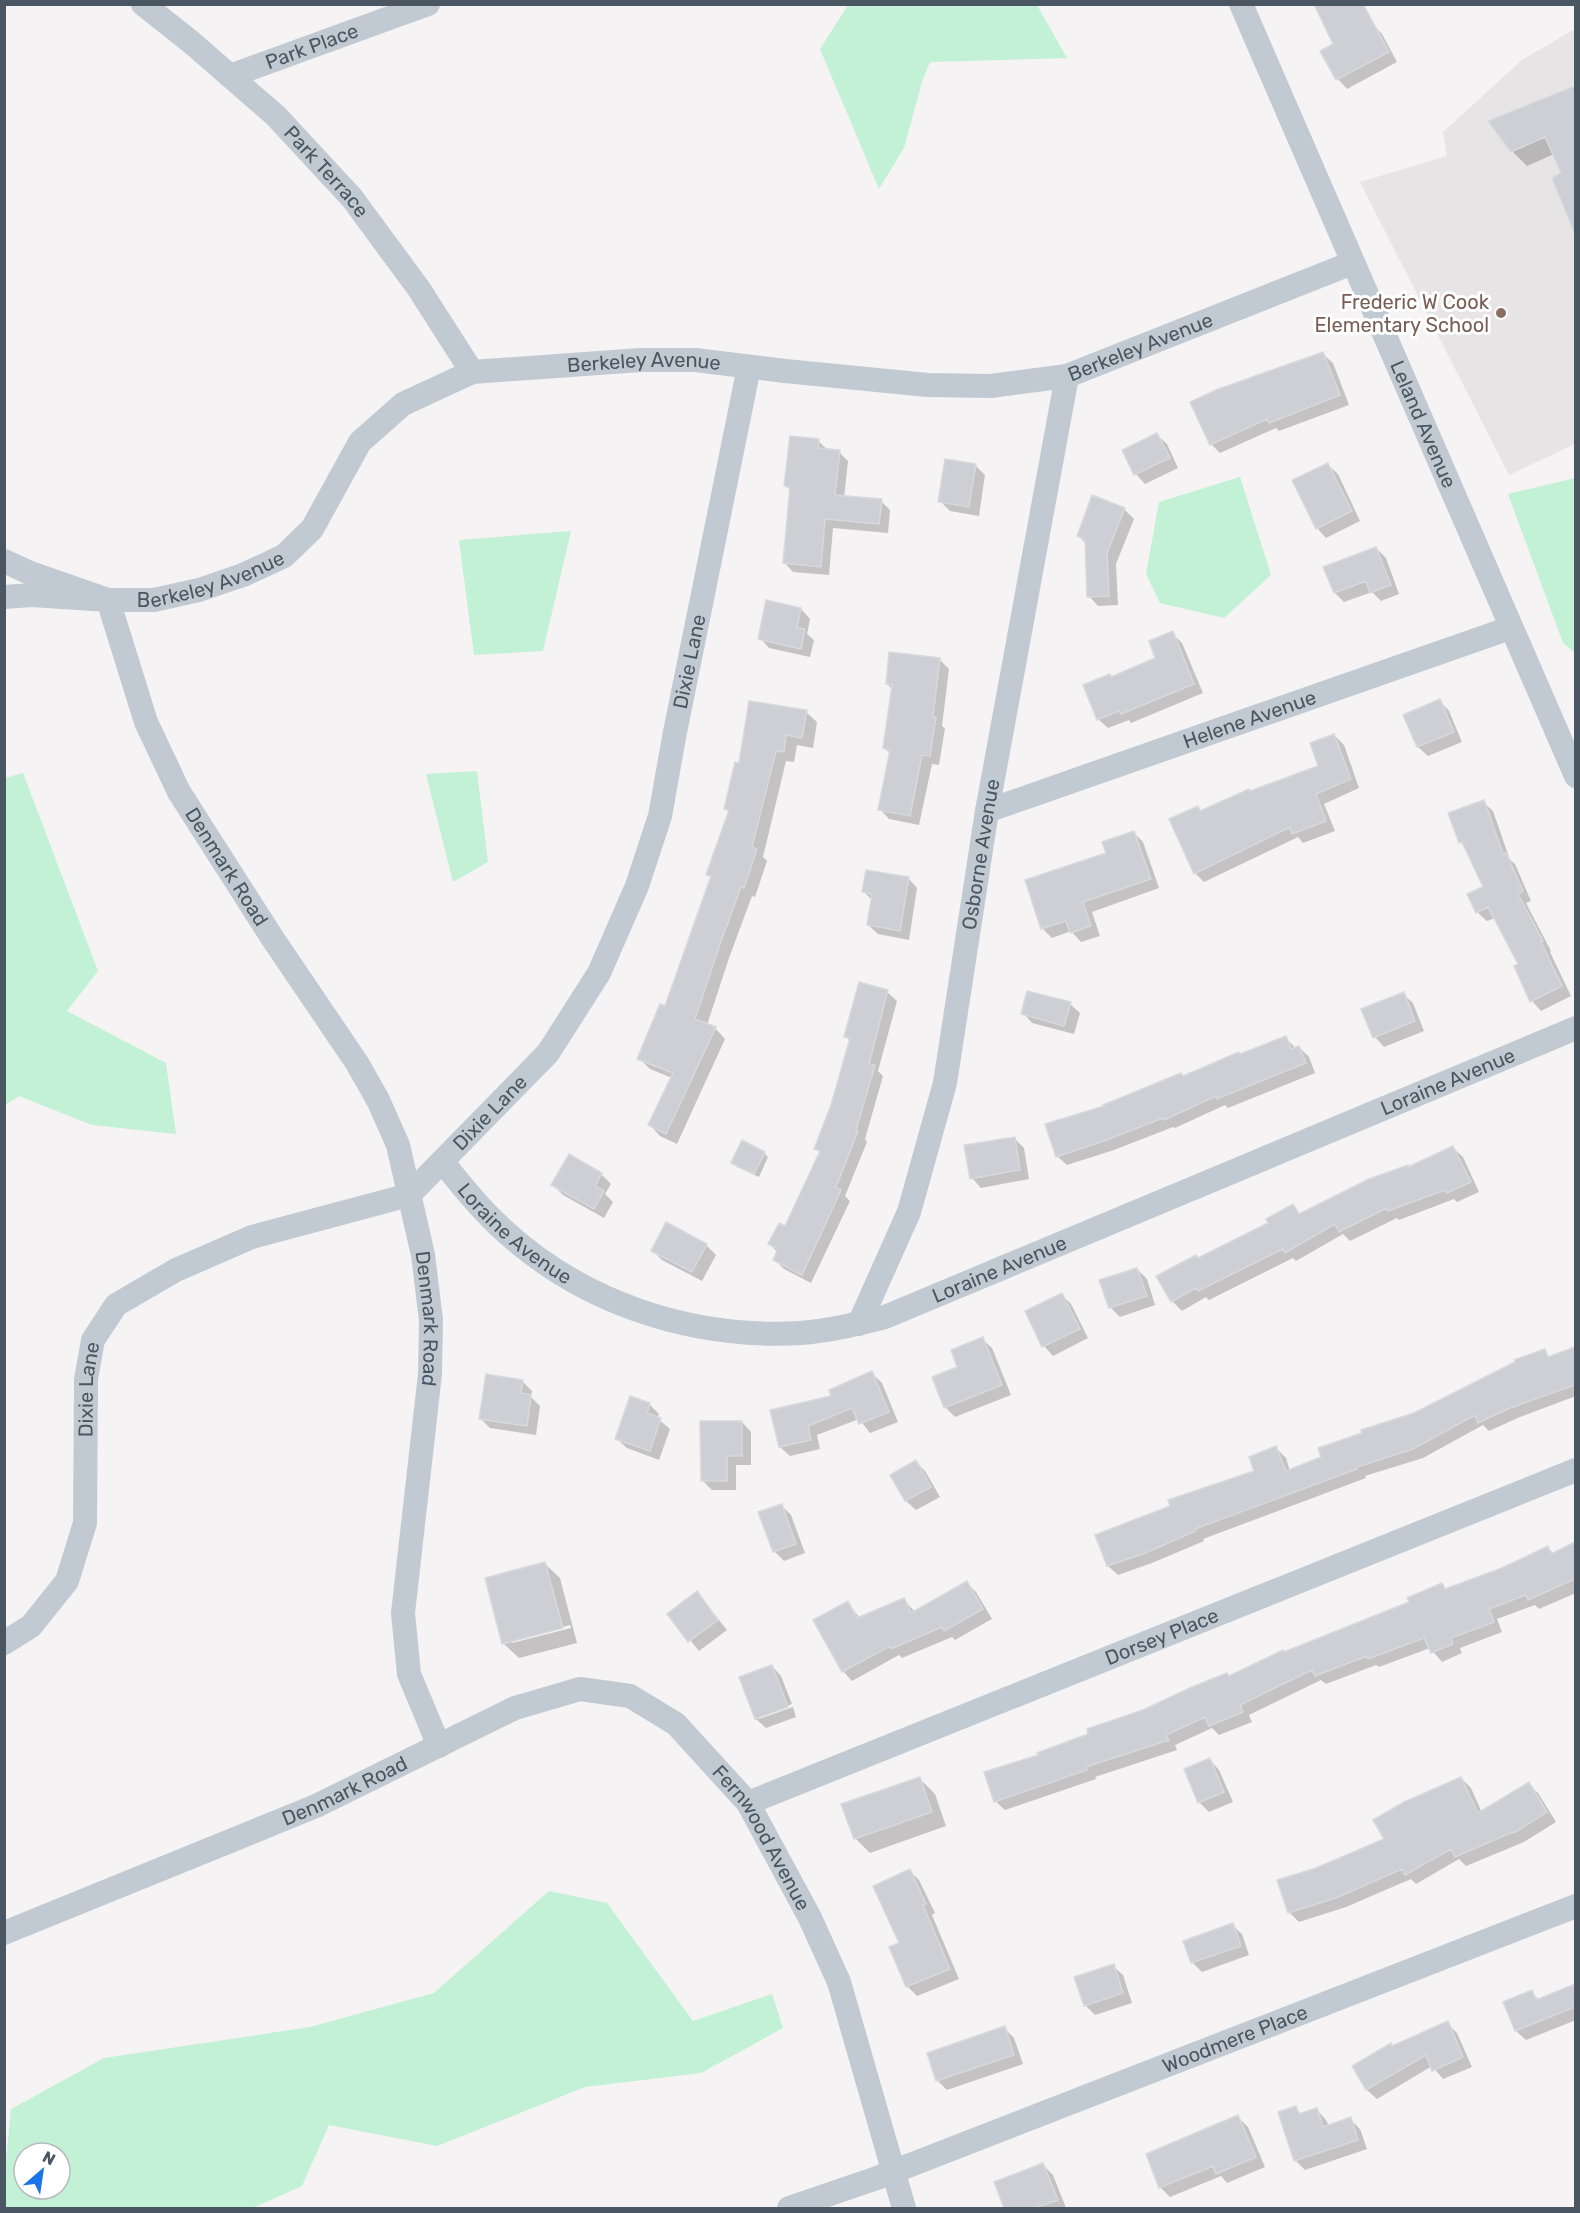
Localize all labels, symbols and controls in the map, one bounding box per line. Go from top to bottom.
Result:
street label: Park Place [262,18,362,74]
street label: Park Terrace [279,121,374,222]
place label: Frederic W Cook Elementary School [1315,290,1490,337]
marker: Frederic W Cook Elementary School [1494,306,1508,320]
street label: Berkeley Avenue [1064,307,1216,386]
street label: Berkeley Avenue [566,348,722,377]
street label: Leland Avenue [1385,357,1462,492]
street label: Berkeley Avenue [137,546,288,613]
street label: Dixie Lane [668,612,711,711]
street label: Helene Avenue [1180,685,1319,754]
street label: Osborne Avenue [957,777,1005,931]
street label: Denmark Road [180,803,274,930]
street label: Loraine Avenue [1377,1043,1519,1120]
street label: Dixie Lane [448,1070,532,1155]
street label: Loraine Avenue [453,1178,576,1289]
street label: Loraine Avenue [928,1230,1070,1308]
street label: Denmark Road [411,1249,443,1388]
street label: Dixie Lane [74,1340,104,1437]
street label: Dorsey Place [1101,1603,1222,1670]
street label: Denmark Road [278,1751,411,1831]
street label: Fernwood Avenue [707,1760,816,1914]
street label: Woodmere Place [1159,2000,1311,2078]
north arrow [12,2141,72,2201]
text: N [39,2147,59,2169]

